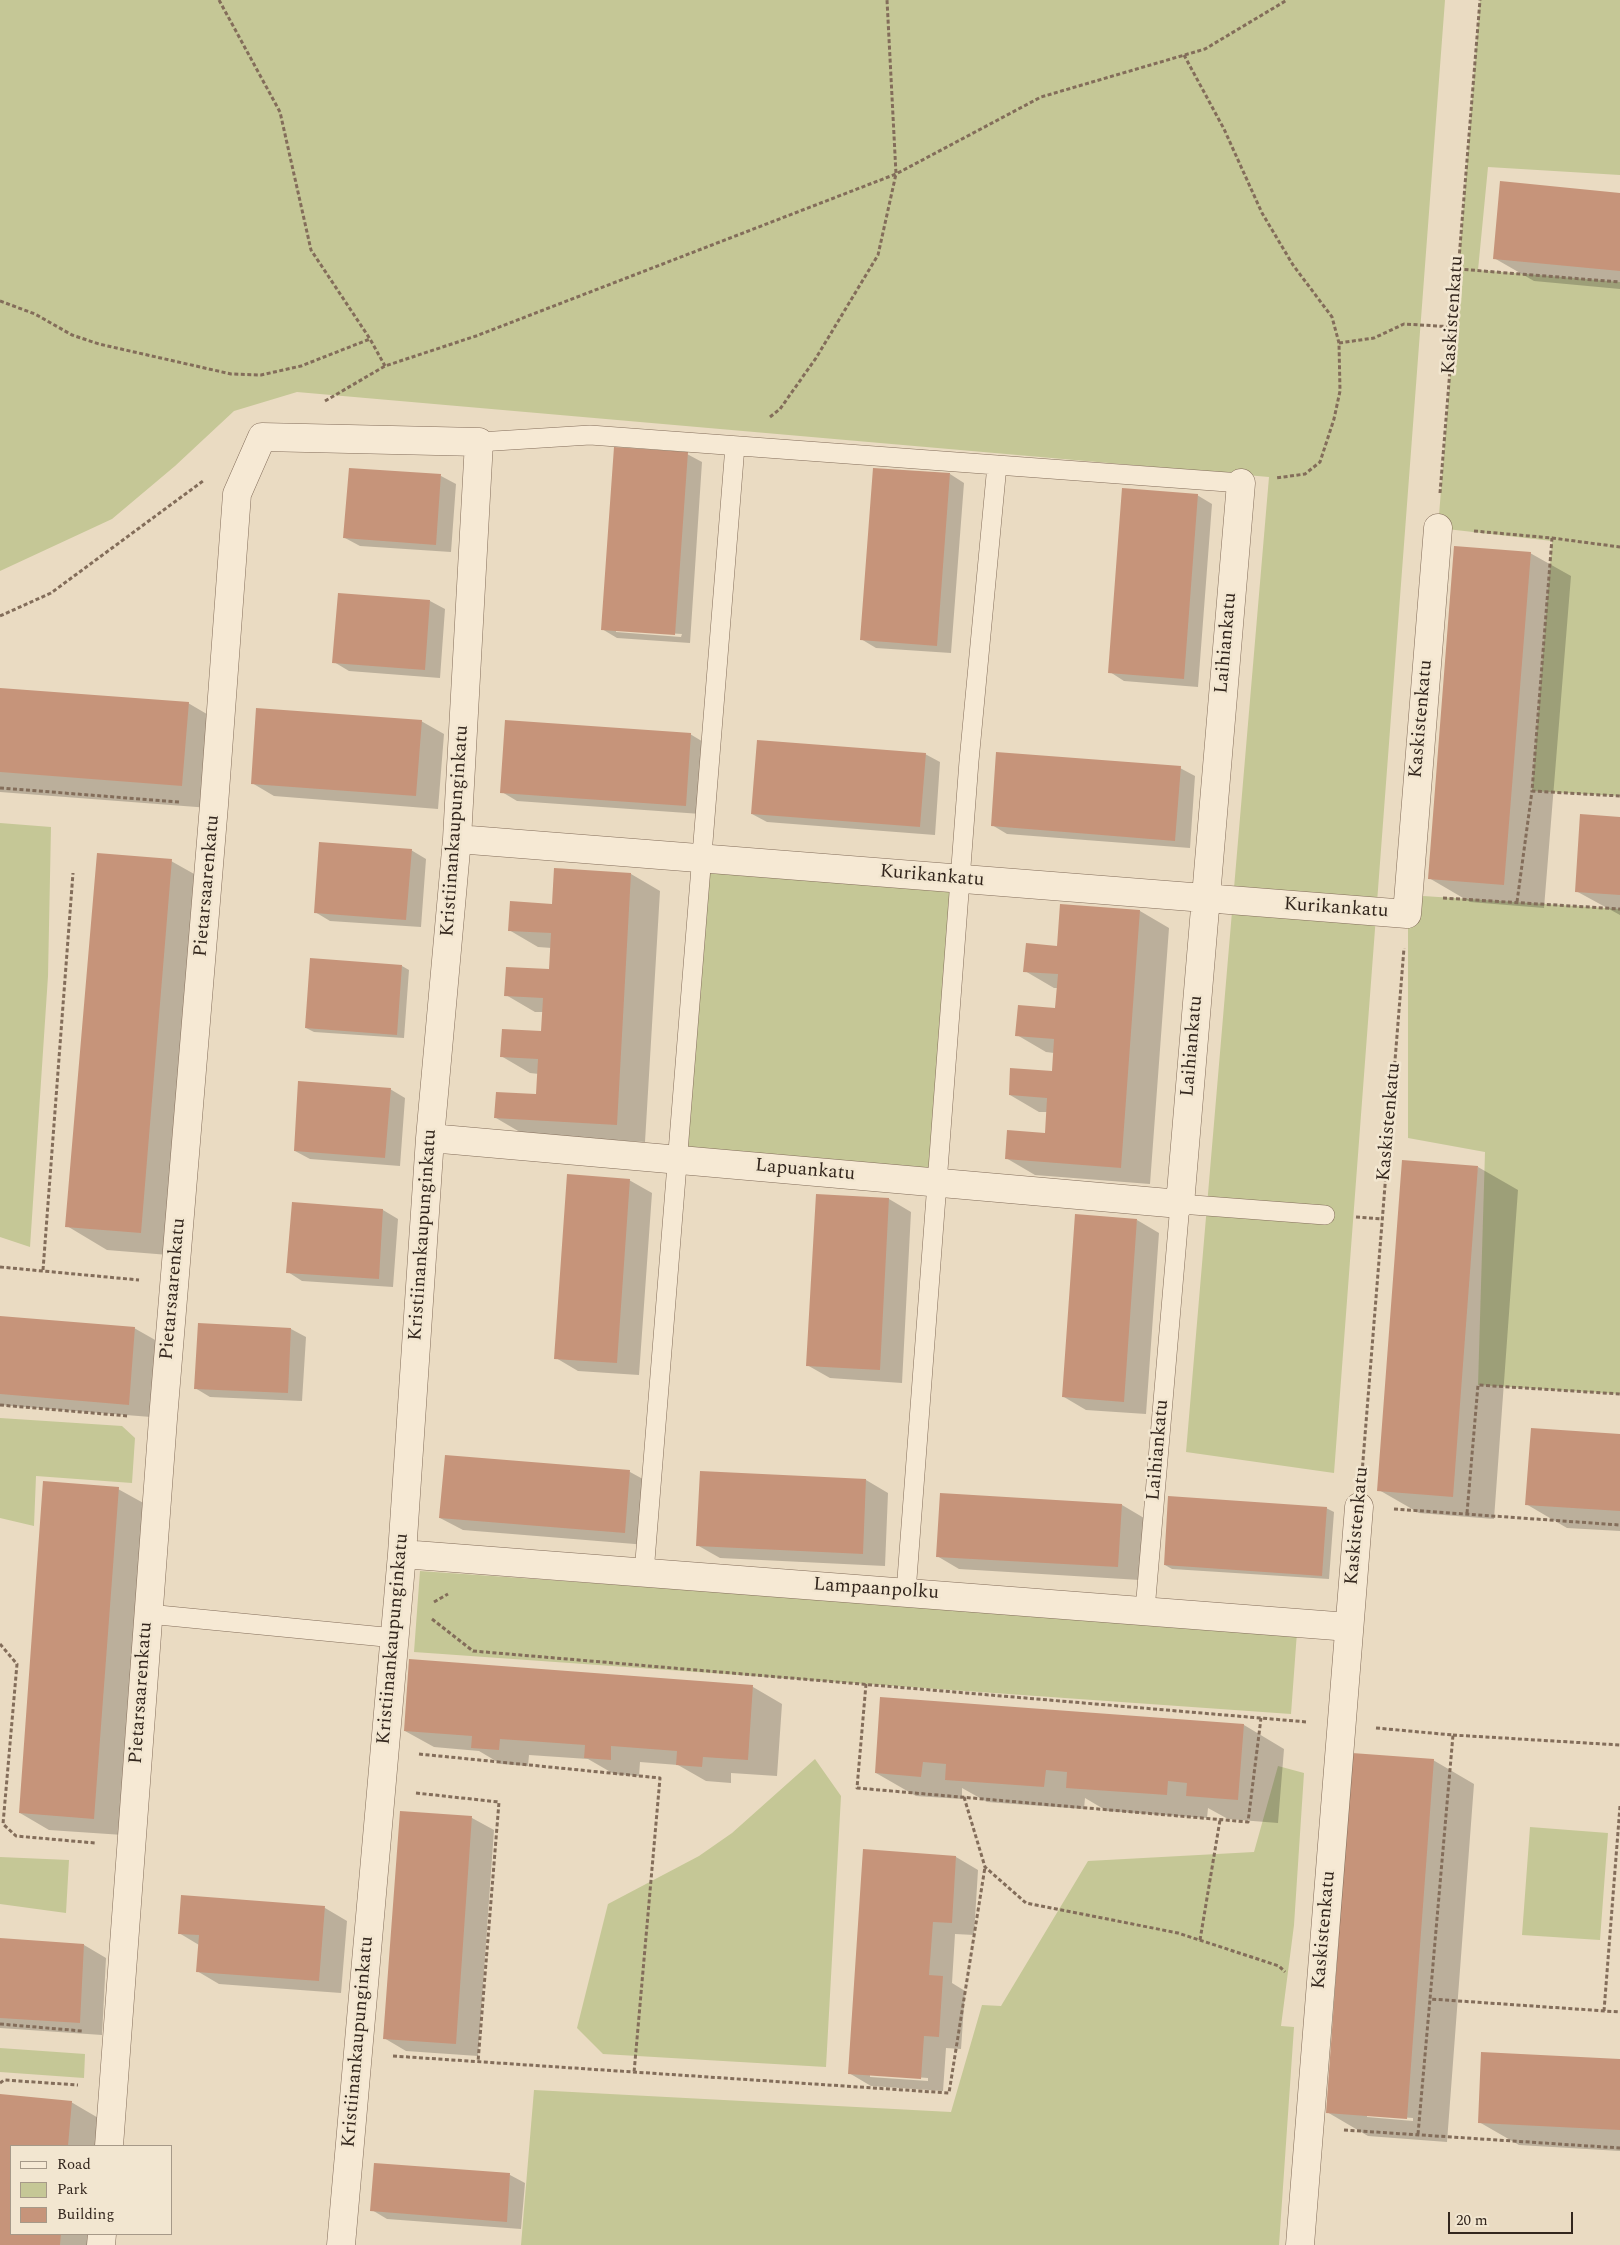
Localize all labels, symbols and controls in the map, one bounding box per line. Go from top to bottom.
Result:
street label: Kaskistenkatu [1438,255,1470,375]
street label: Laihiankatu [1211,591,1243,695]
street label: Kaskistenkatu [1405,659,1439,779]
street label: Kristiinankaupunginkatu [437,724,475,938]
street label: Pietarsaarenkatu [190,814,226,958]
street label: Kurikankatu [879,861,985,893]
street label: Kurikankatu [1283,894,1389,924]
street label: Laihiankatu [1177,994,1209,1098]
street label: Kaskistenkatu [1373,1062,1407,1182]
street label: Kristiinankaupunginkatu [405,1128,443,1342]
street label: Lapuankatu [754,1155,856,1187]
street label: Pietarsaarenkatu [156,1217,192,1361]
street label: Laihiankatu [1143,1398,1175,1502]
street label: Kaskistenkatu [1341,1466,1375,1586]
street label: Kristiinankaupunginkatu [373,1532,415,1746]
street label: Lampaanpolku [812,1574,940,1606]
street label: Pietarsaarenkatu [126,1621,158,1765]
street label: Kaskistenkatu [1308,1870,1342,1990]
street label: Kristiinankaupunginkatu [338,1935,380,2149]
legend [10,2145,172,2235]
text: Road [57,2153,91,2176]
text: Park [57,2178,88,2201]
scale bar [1450,2202,1575,2234]
text: Building [57,2203,114,2226]
text: 20 m [1456,2209,1488,2232]

